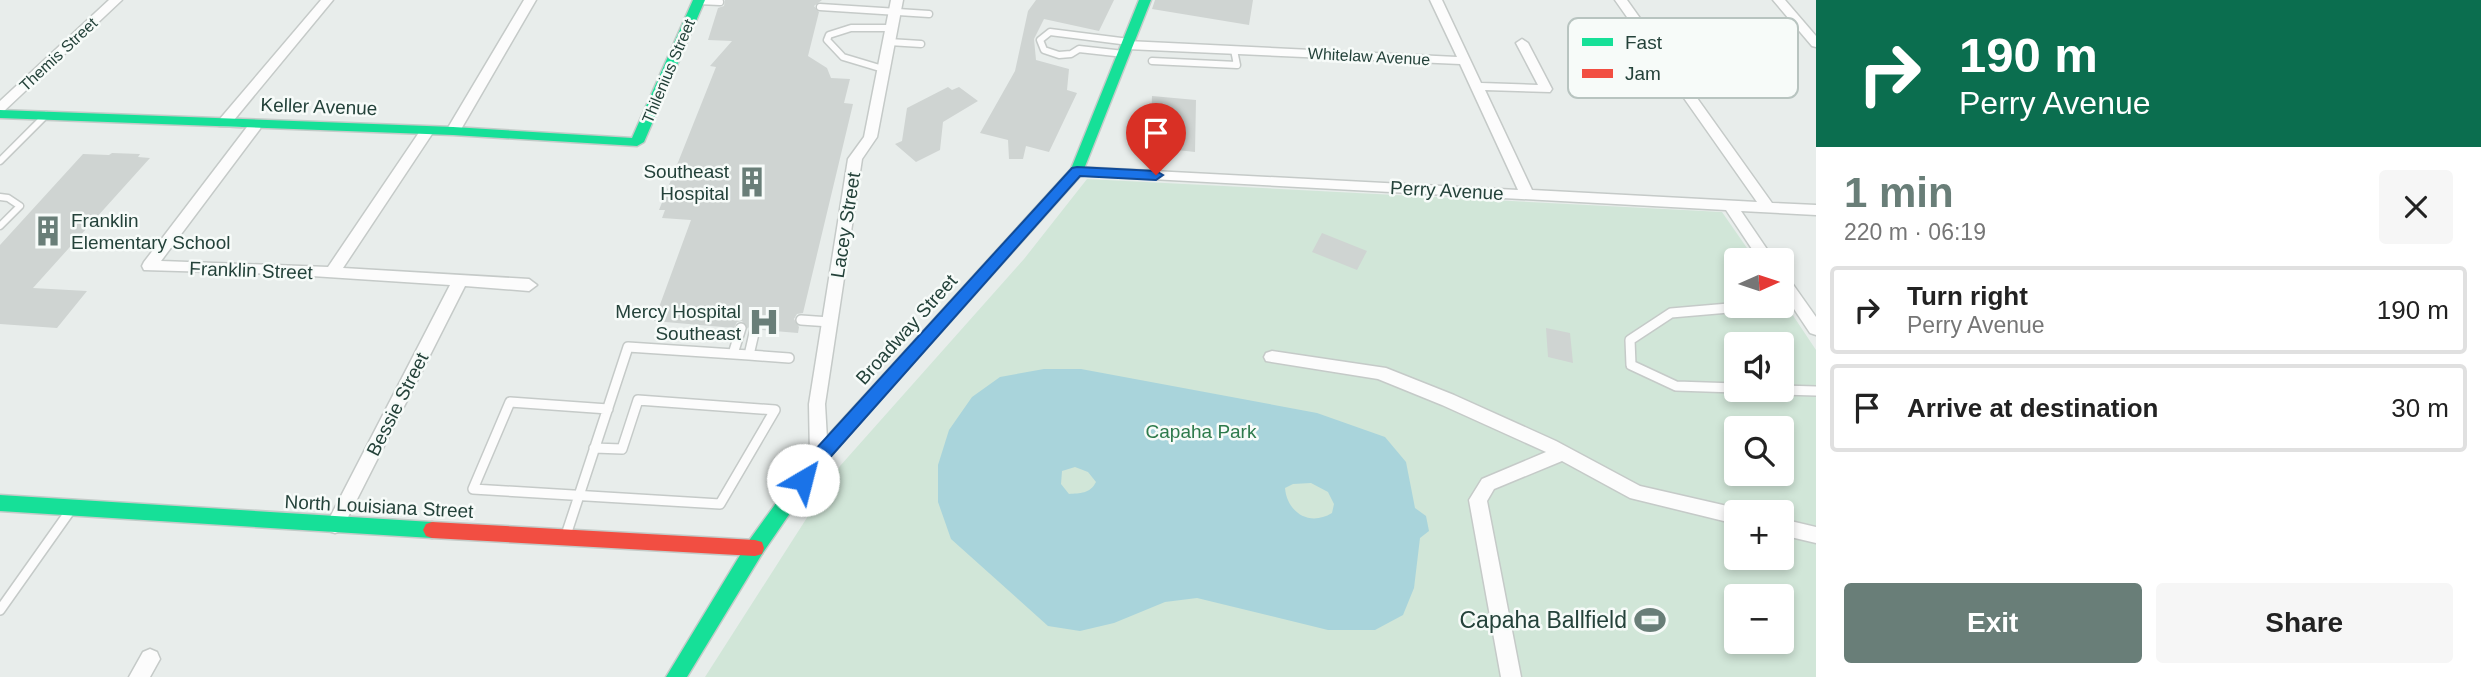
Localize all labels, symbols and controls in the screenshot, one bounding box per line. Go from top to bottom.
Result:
street label: Themis Street [16,14,101,95]
street label: Thilenius Street [639,16,698,126]
legend [1568,18,1798,98]
icon: right [1844,28,1935,119]
text: 190 m [1959,28,2098,82]
text: Fast [1625,32,1663,53]
street label: Whitelaw Avenue [1307,45,1431,68]
text: Jam [1625,63,1661,84]
text: Perry Avenue [1959,85,2151,121]
street label: Keller Avenue [260,94,378,119]
pin [1126,103,1186,175]
icon: arrive [1137,114,1175,152]
place label: Southeast Hospital [643,161,730,204]
building icon: Southeast Hospital [735,165,769,199]
text: 1 min [1844,169,1954,216]
street label: Lacey Street [827,170,864,279]
button: close [2379,170,2453,244]
street label: Perry Avenue [1390,177,1504,204]
place label: Franklin Elementary School [71,210,230,253]
building icon: Franklin Elementary School [31,214,65,248]
text: 220 m · 06:19 [1844,219,1986,245]
north arrow [1724,248,1794,318]
map controls [1724,248,1794,654]
street label: Franklin Street [189,258,314,283]
street label: Broadway Street [852,270,962,389]
text: Turn right [1907,281,2028,311]
icon: right [1848,291,1886,329]
text: 190 m [2377,295,2449,325]
place label: Mercy Hospital Southeast [615,301,742,344]
hospital icon: Mercy Hospital Southeast [747,305,781,339]
text: Perry Avenue [1907,312,2045,338]
button: sound [1724,332,1794,402]
street label: Bessie Street [362,348,433,459]
icon: arrive [1848,389,1886,427]
text: Arrive at destination [1907,393,2158,423]
text: 30 m [2391,393,2449,423]
button: search [1724,416,1794,486]
park label: Capaha Park [1146,421,1257,442]
position arrow [766,443,840,517]
street label: North Louisiana Street [284,491,475,522]
button: + [1724,500,1794,570]
button: Exit [1844,583,2142,663]
button: Share [2156,583,2453,663]
button: − [1724,584,1794,654]
sports icon: Capaha Ballfield [1633,603,1667,637]
place label: Capaha Ballfield [1459,607,1627,633]

